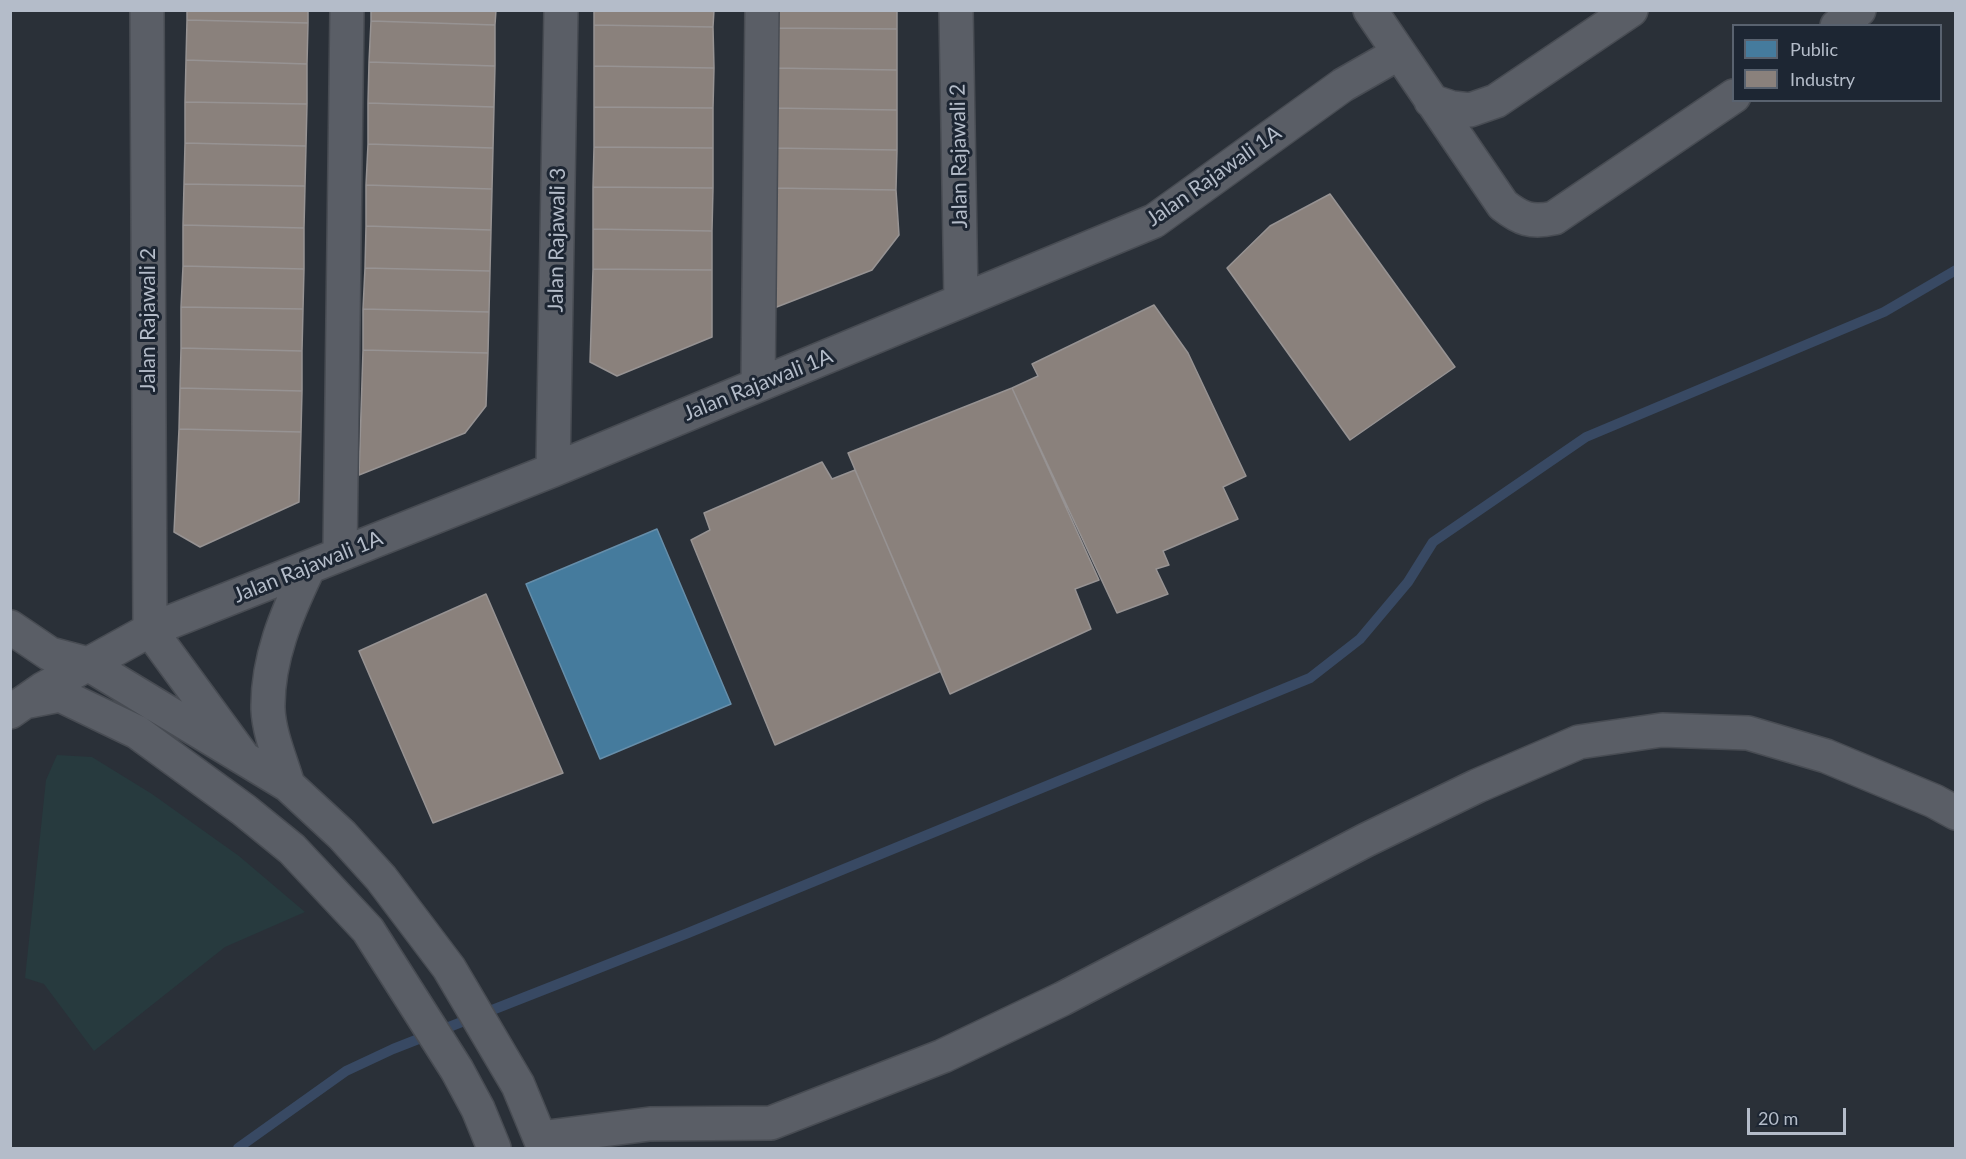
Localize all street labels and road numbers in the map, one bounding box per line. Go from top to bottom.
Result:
street label: Jalan Rajawali 2 [945,83,973,229]
street label: Jalan Rajawali 1A [1142,120,1286,232]
street label: Jalan Rajawali 3 [543,167,571,313]
street label: Jalan Rajawali 2 [135,248,161,392]
street label: Jalan Rajawali 1A [680,344,836,426]
street label: Jalan Rajawali 1A [230,526,386,608]

